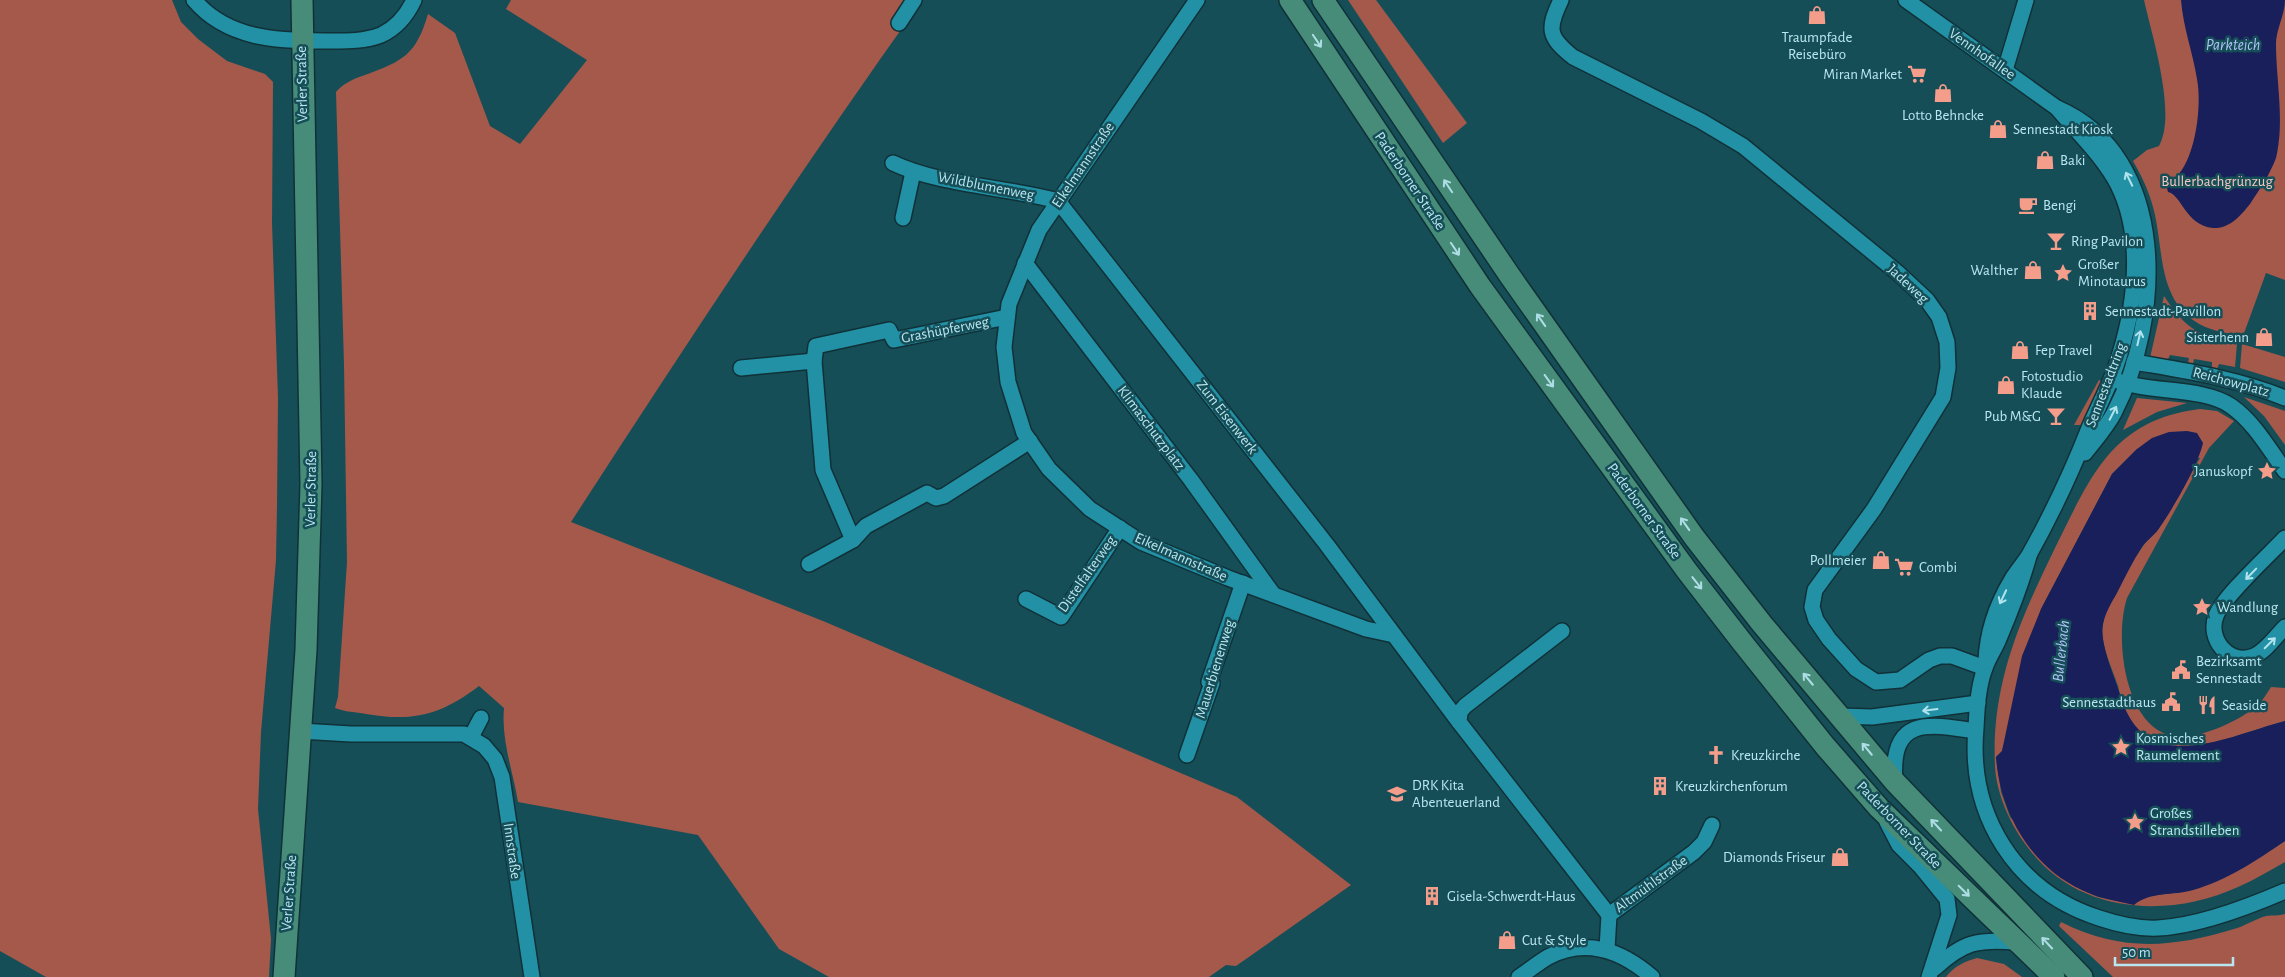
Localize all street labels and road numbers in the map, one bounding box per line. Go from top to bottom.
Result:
street label: Vennhofallee [1946,26,2018,82]
street label: Verler Straße [294,46,310,122]
street label: Eikelmannstraße [1049,120,1117,210]
street label: Paderborner Straße [1372,129,1448,233]
street label: Wildblumenweg [937,169,1036,203]
street label: Jadeweg [1885,261,1932,307]
street label: Grashüpferweg [900,314,991,346]
street label: Sennestadtring [2083,340,2129,429]
street label: Reichowplatz [2191,365,2271,399]
street label: Zum Eisenwerk [1194,377,1260,457]
street label: Klimaschutzplatz [1114,383,1188,473]
street label: Verler Straße [303,451,319,527]
street label: Paderborner Straße [1604,460,1684,562]
street label: Eikelmannstraße [1133,530,1230,584]
street label: Distelfalterweg [1055,532,1119,615]
street label: Mauerbienenweg [1193,617,1237,720]
street label: Paderborner Straße [1854,779,1944,871]
street label: Innstraße [501,822,523,880]
street label: Altmühlstraße [1612,853,1690,915]
street label: Verler Straße [279,854,299,932]

